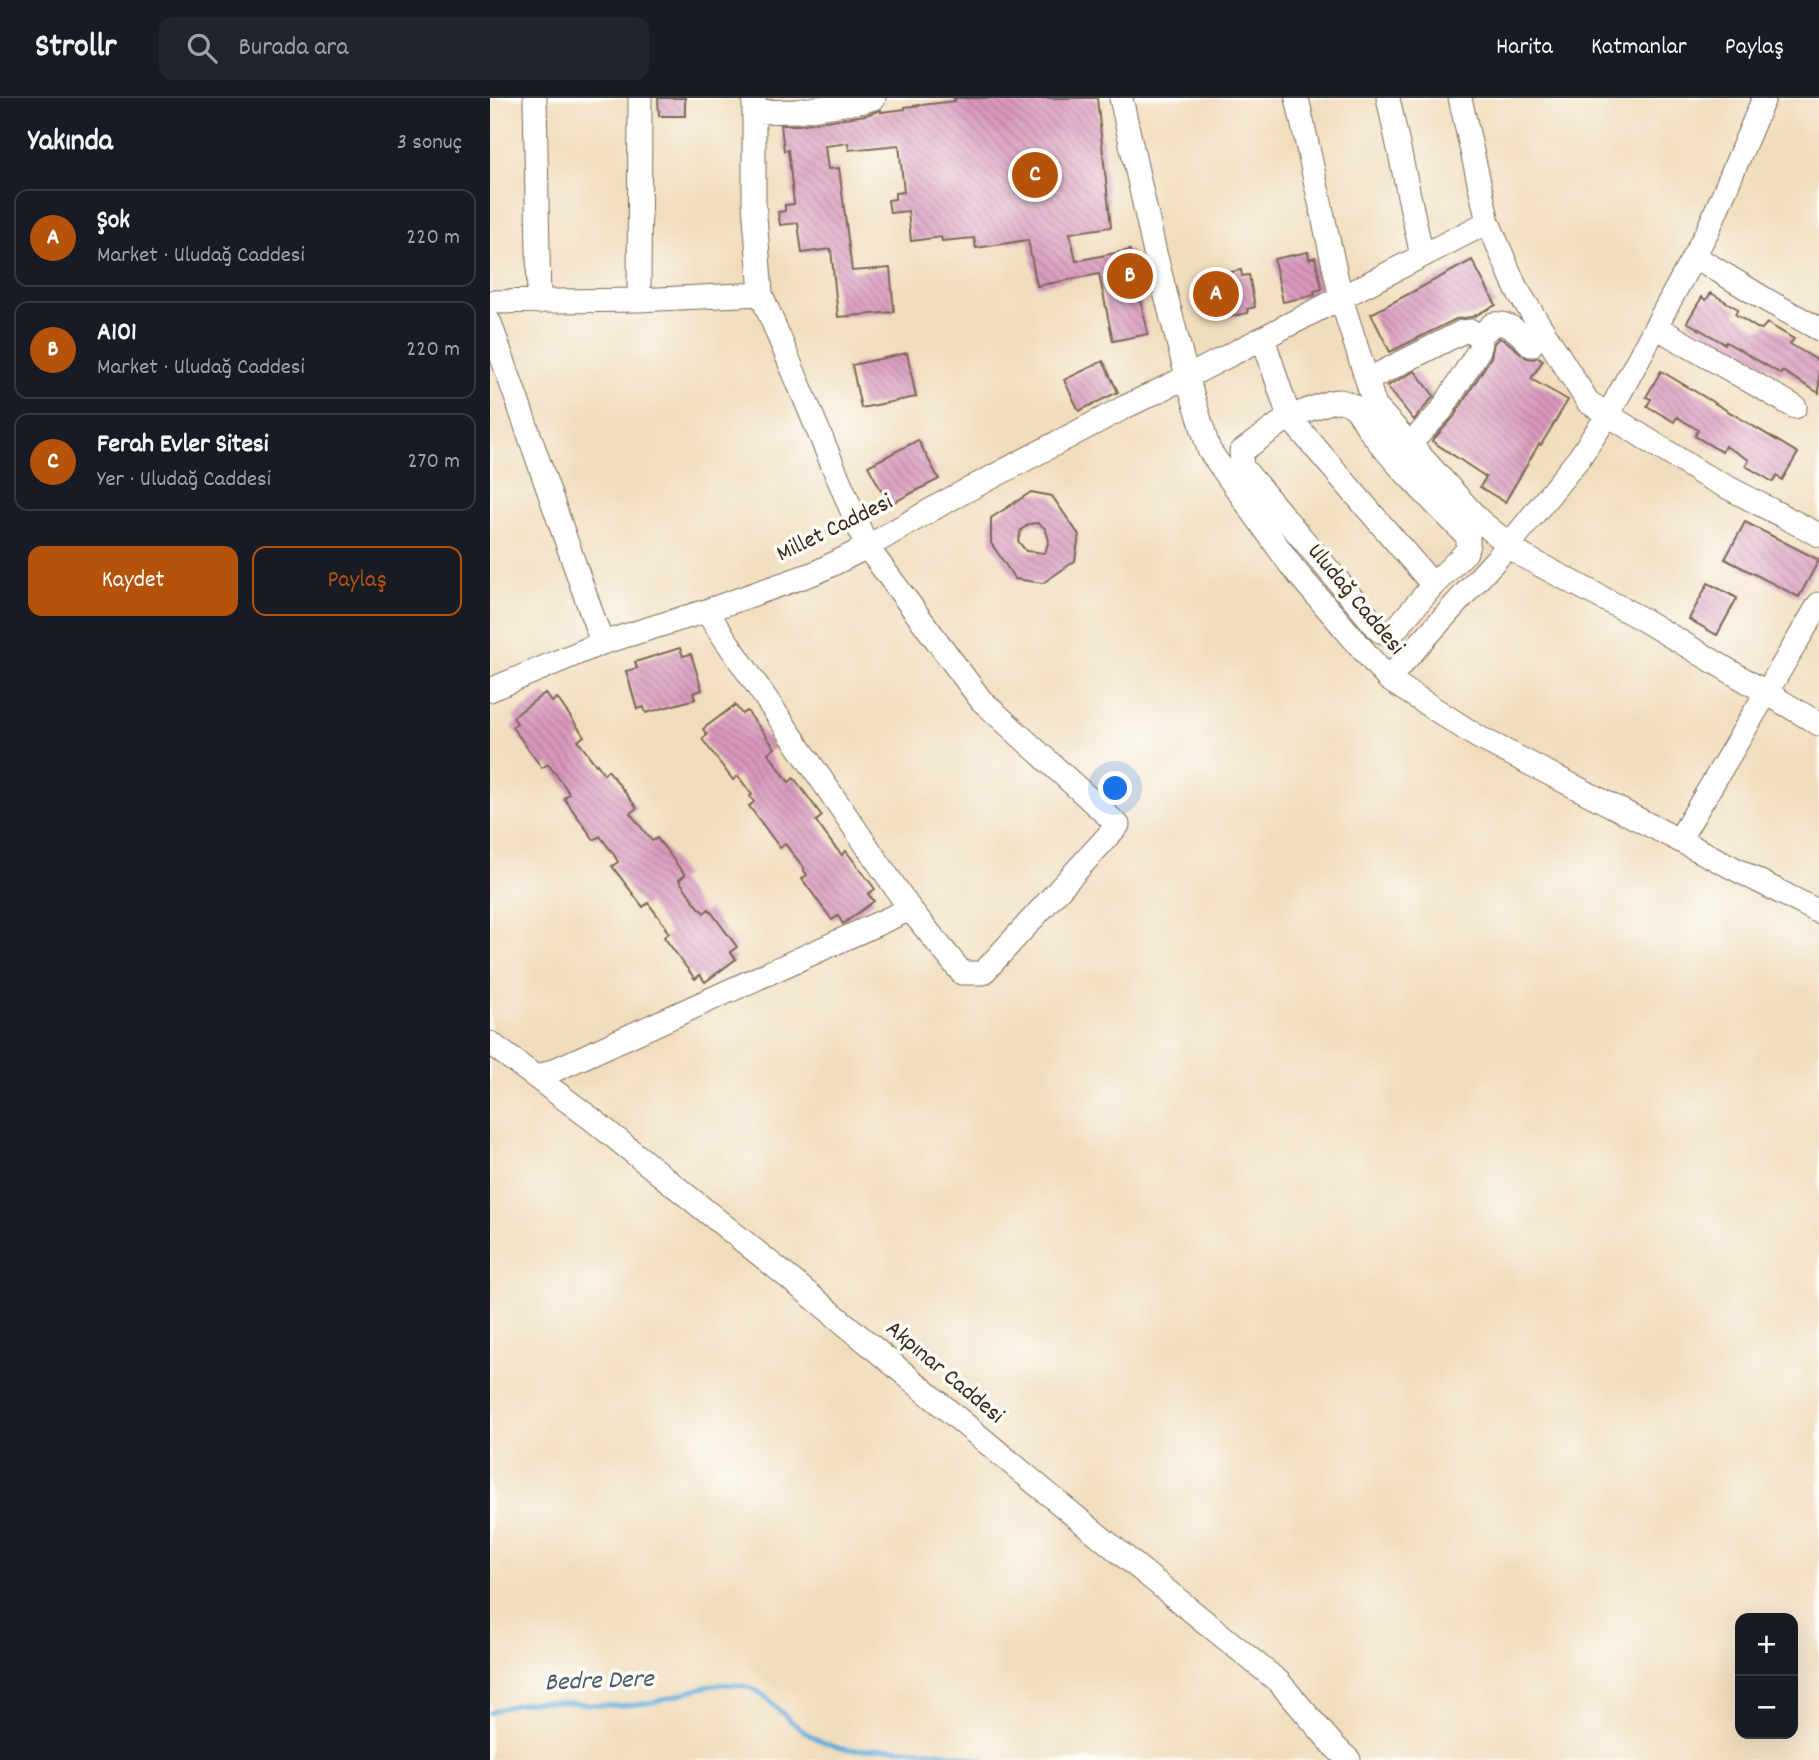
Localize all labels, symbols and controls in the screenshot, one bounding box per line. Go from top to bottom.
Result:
search box [159,17,649,80]
text: Strollr [35,25,117,72]
icon: search [183,29,221,67]
text: Burada ara [239,30,348,67]
text: Harita [1496,31,1553,65]
text: Katmanlar [1591,31,1687,65]
text: Paylaş [1725,31,1784,65]
text: Yakında [28,122,113,165]
text: 3 sonuç [397,127,462,160]
pin: C [1012,149,1058,201]
text: Şok [97,203,130,240]
text: A [47,222,59,255]
text: 220 m [406,222,460,255]
text: Market · Uludağ Caddesi [97,240,305,273]
pin: B [1107,250,1153,302]
pin: A [1193,268,1239,320]
text: A101 [97,315,137,352]
text: B [48,334,58,367]
text: 220 m [406,334,460,367]
text: Market · Uludağ Caddesi [97,352,305,385]
text: Ferah Evler Sitesi [97,427,269,464]
text: C [47,446,59,479]
text: 270 m [408,446,460,479]
text: Yer · Uludağ Caddesi [97,464,271,497]
street label: Millet Caddesi [771,486,899,572]
street label: Uludağ Caddesi [1298,537,1412,663]
button: Kaydet [28,546,238,616]
button: Paylaş [252,546,462,616]
your location [1098,771,1132,805]
street label: Akpınar Caddesi [877,1313,1011,1433]
map controls [1735,1613,1798,1739]
button: + [1735,1613,1798,1676]
water label: Bedre Dere [544,1662,656,1702]
button: − [1735,1676,1798,1739]

